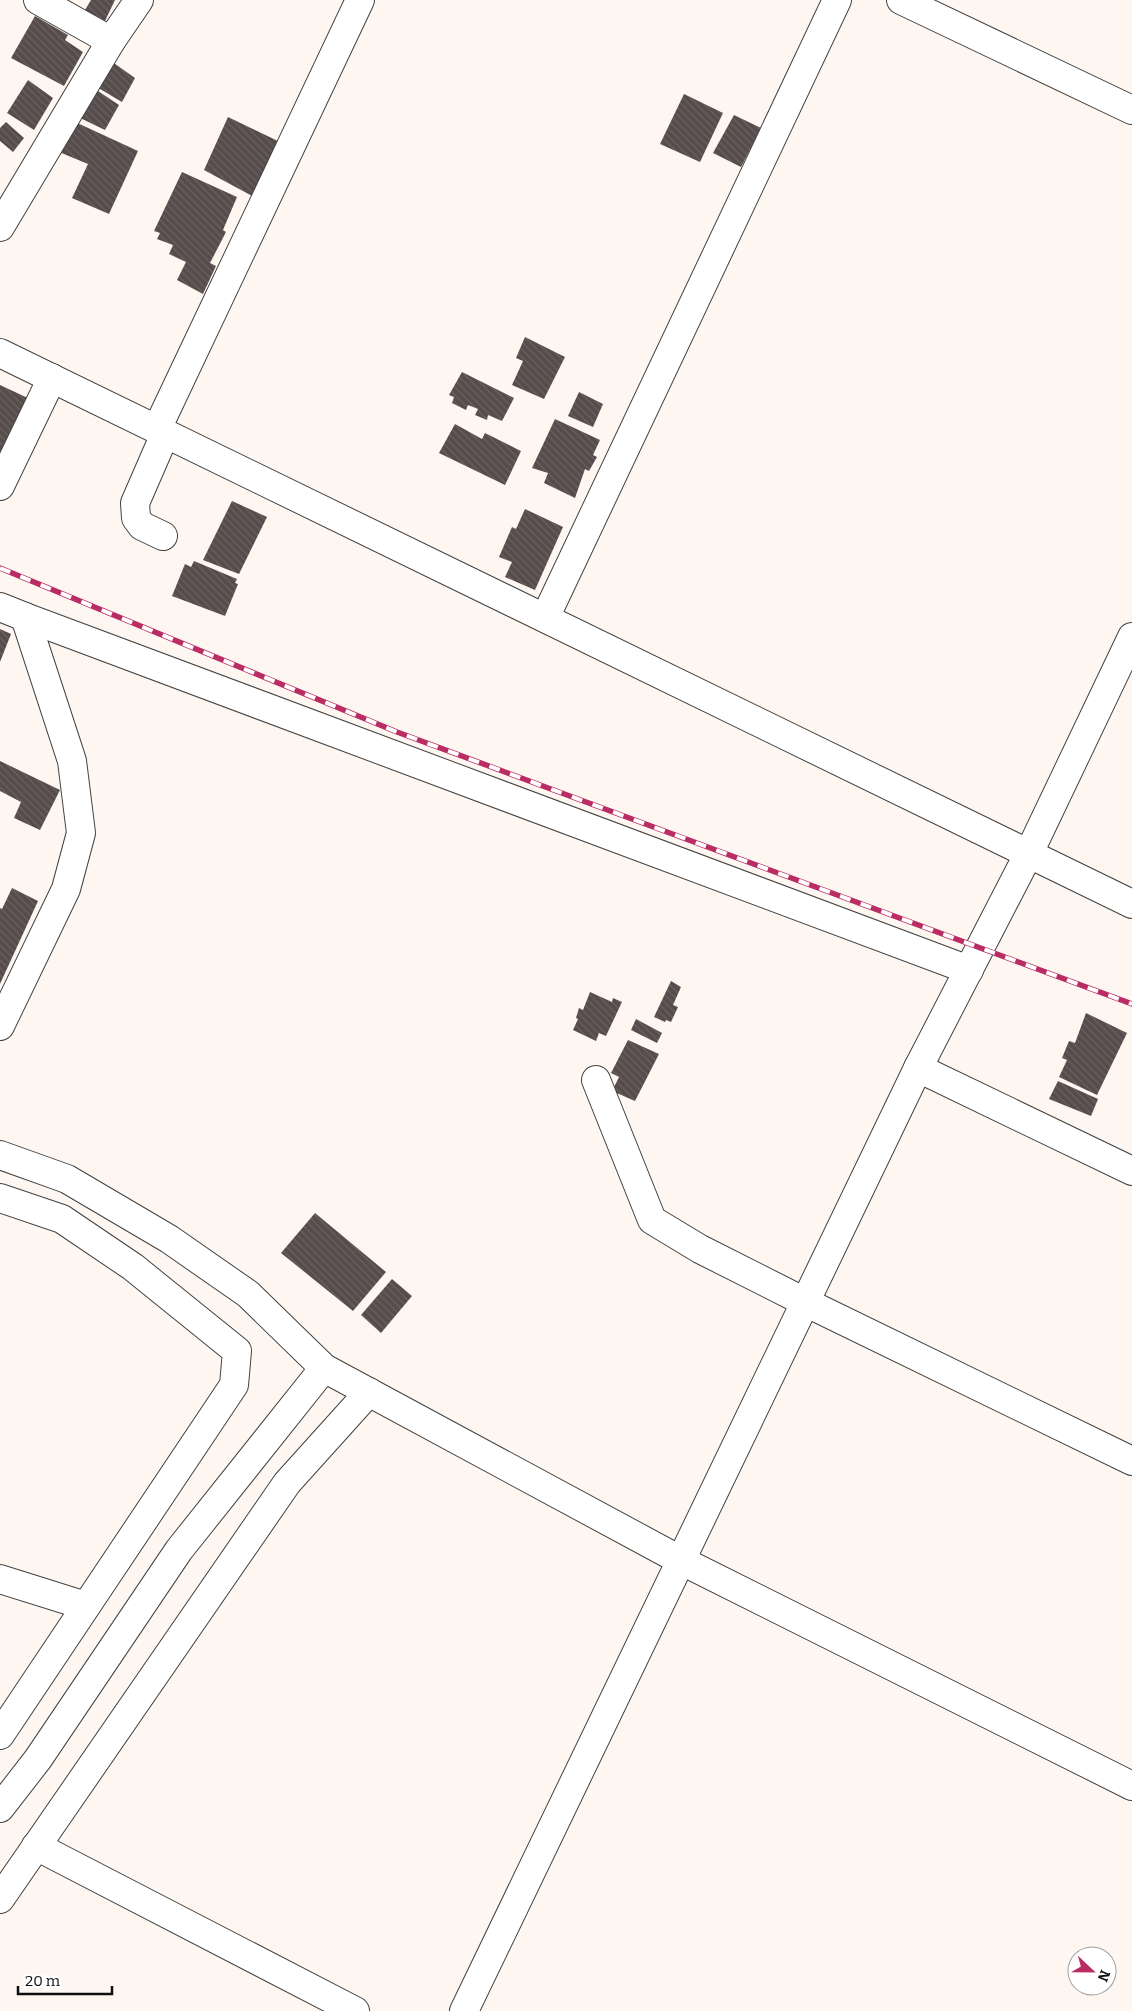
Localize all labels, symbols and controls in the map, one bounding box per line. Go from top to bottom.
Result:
north arrow [1067,1946,1117,1996]
scale bar [18,1964,111,1996]
text: N [1094,1967,1113,1984]
text: 20 m [25,1972,61,1990]

